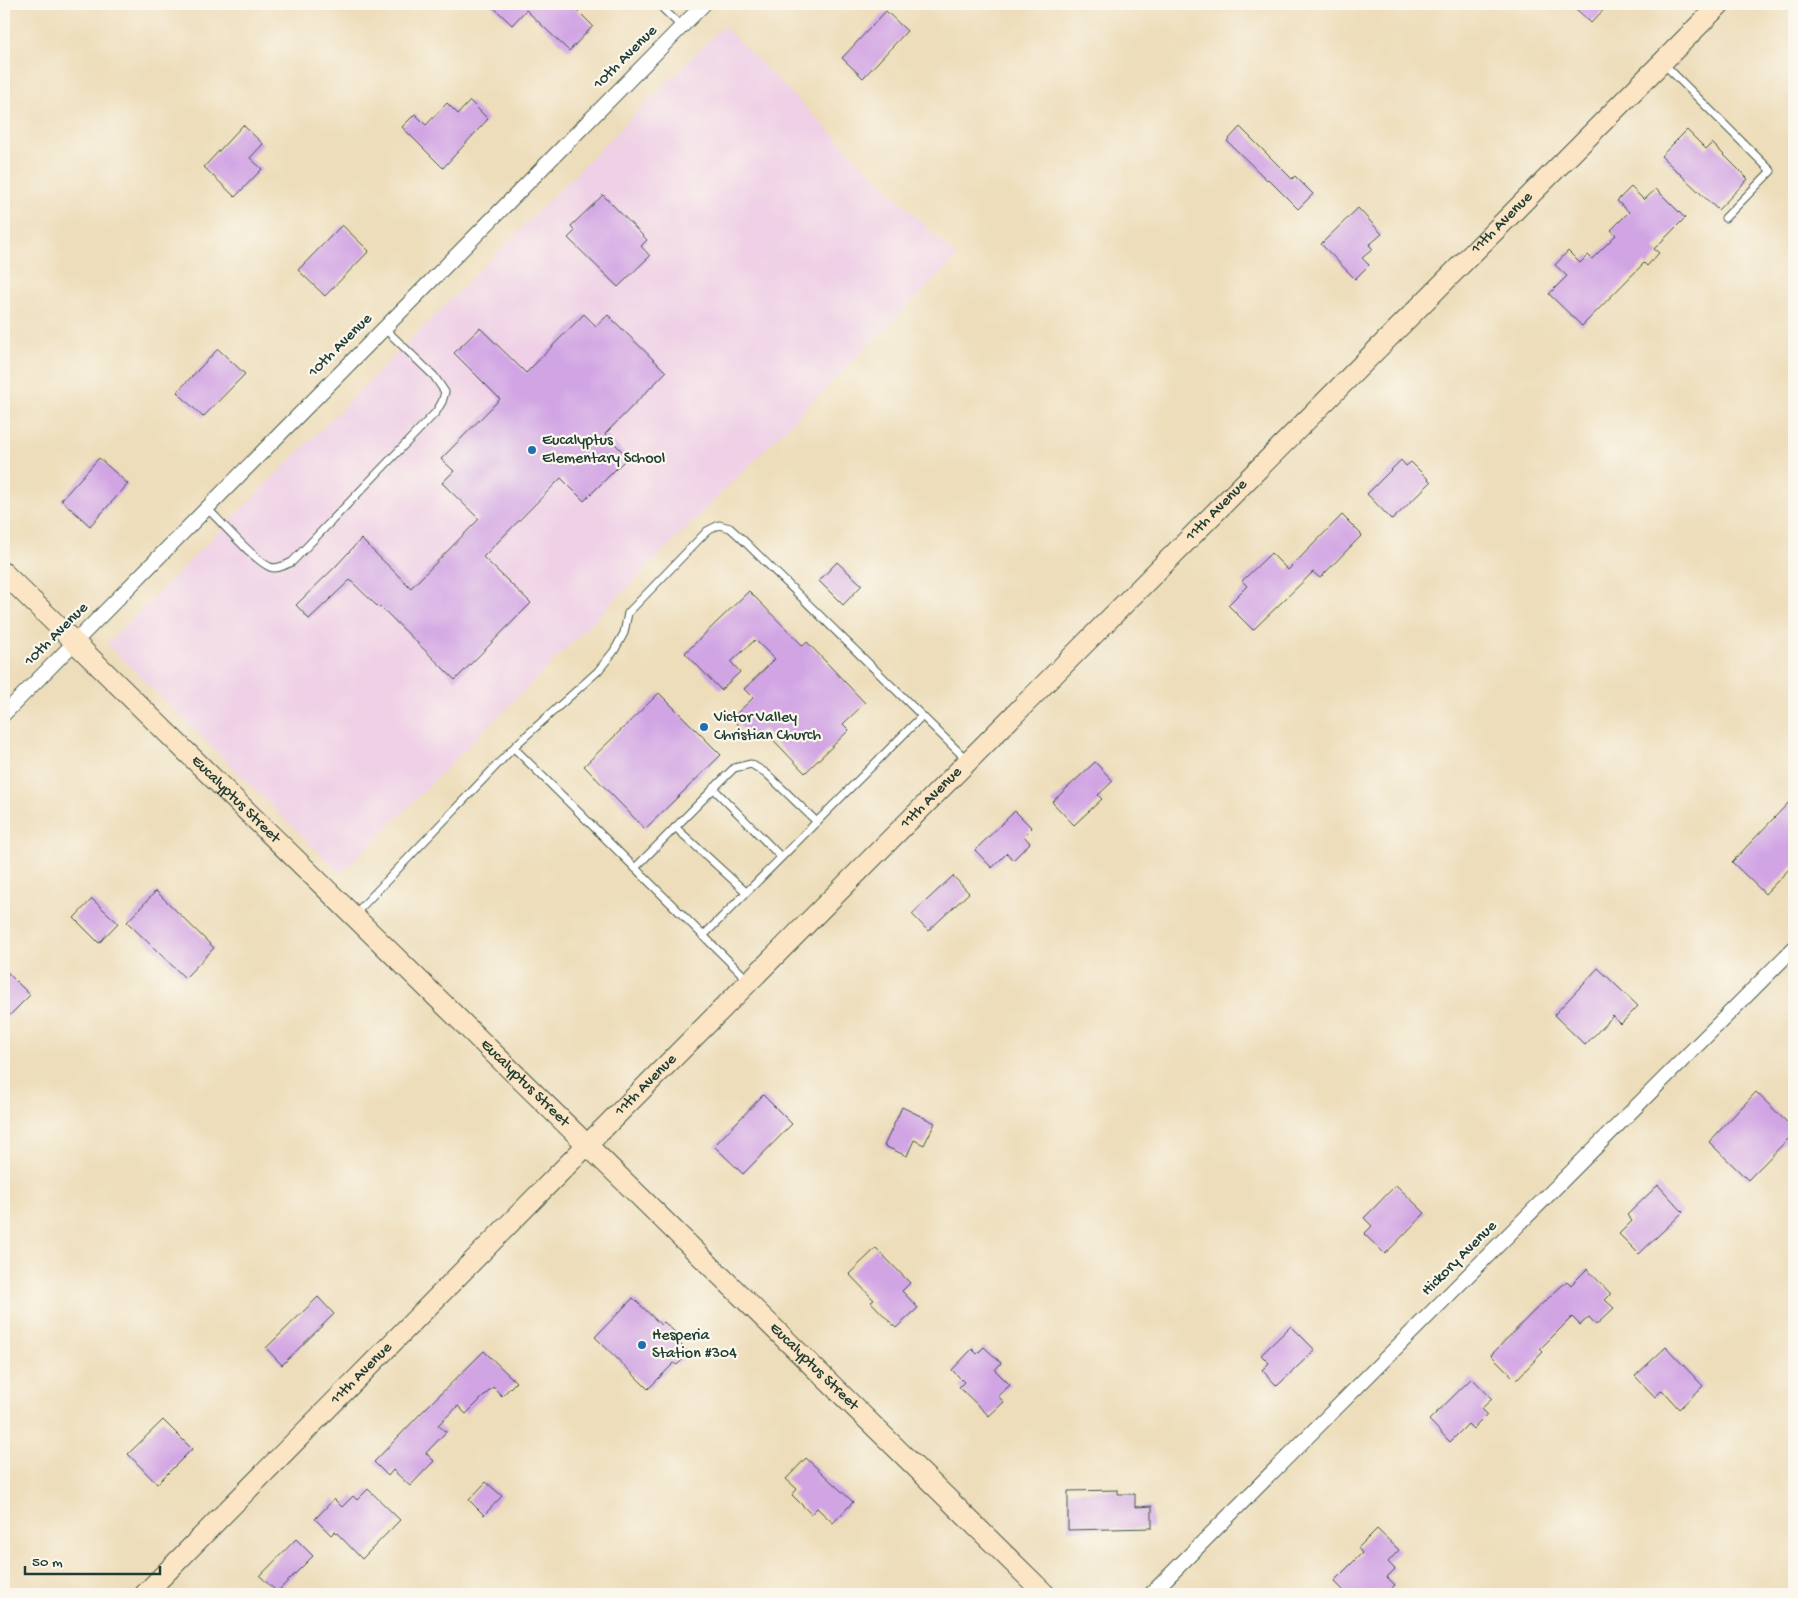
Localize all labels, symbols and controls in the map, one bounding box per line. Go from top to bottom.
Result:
street label: 10th Avenue [589,22,662,95]
street label: 11th Avenue [1467,188,1538,259]
street label: 10th Avenue [304,310,377,383]
place label: Eucalyptus Elementary School [542,432,665,469]
marker: Eucalyptus Elementary School [526,444,538,456]
street label: 11th Avenue [1181,475,1252,546]
street label: 10th Avenue [20,599,93,672]
place label: Victor Valley Christian Church [713,709,821,746]
marker: Victor Valley Christian Church [698,721,710,733]
street label: Eucalyptus Street [187,752,285,849]
street label: 11th Avenue [896,762,967,834]
street label: Eucalyptus Street [476,1036,574,1132]
street label: 11th Avenue [611,1050,682,1121]
street label: Hickory Avenue [1418,1217,1502,1301]
street label: Eucalyptus Street [765,1319,863,1416]
place label: Hesperia Station #304 [652,1327,737,1364]
street label: 11th Avenue [326,1338,397,1410]
marker: Hesperia Station #304 [636,1339,648,1351]
scale bar [25,1543,160,1575]
text: 50 m [32,1554,63,1572]

